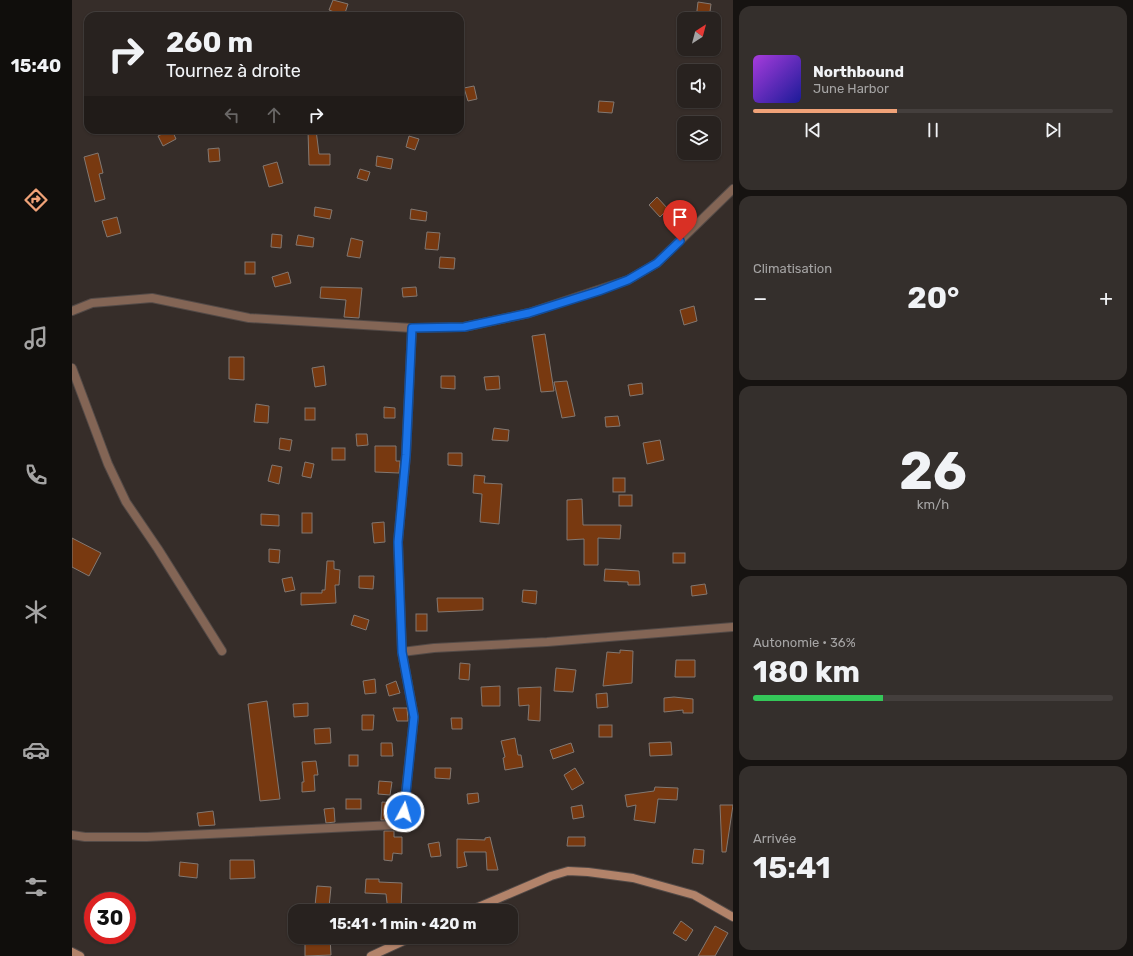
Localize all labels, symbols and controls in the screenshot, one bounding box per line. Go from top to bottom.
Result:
north arrow [677,12,721,56]
map controls [677,12,721,160]
text: 260 m [166,26,253,59]
icon: right [100,28,152,80]
text: 15:40 [11,55,61,77]
text: Tournez à droite [166,60,301,82]
text: Northbound [813,63,904,81]
button: sound [677,64,721,108]
text: June Harbor [813,81,889,96]
icon: left [221,104,243,126]
icon: ahead [263,104,285,126]
icon: right [305,104,327,126]
button: layers [677,116,721,160]
icon: previous [802,119,824,141]
icon: pause [922,119,944,141]
icon: next [1042,119,1064,141]
icon: directions [22,186,50,214]
pin [663,200,697,241]
icon: arrive [669,206,691,228]
text: Climatisation [753,261,832,276]
text: 20° [907,280,959,316]
text: − [753,285,767,312]
text: + [1099,285,1113,312]
icon: music [22,324,50,352]
text: 26 [899,440,967,502]
icon: phone [22,461,50,489]
text: km/h [917,497,949,512]
icon: climate [22,598,50,626]
text: Autonomie · 36% [753,635,856,650]
text: 180 km [753,654,860,690]
icon: car [22,736,50,764]
position arrow [383,791,425,833]
text: Arrivée [753,831,796,846]
text: 15:41 [753,850,831,886]
icon: filters [22,873,50,901]
speed limit sign: 30 [84,892,136,944]
text: 15:41 · 1 min · 420 m [330,915,477,933]

